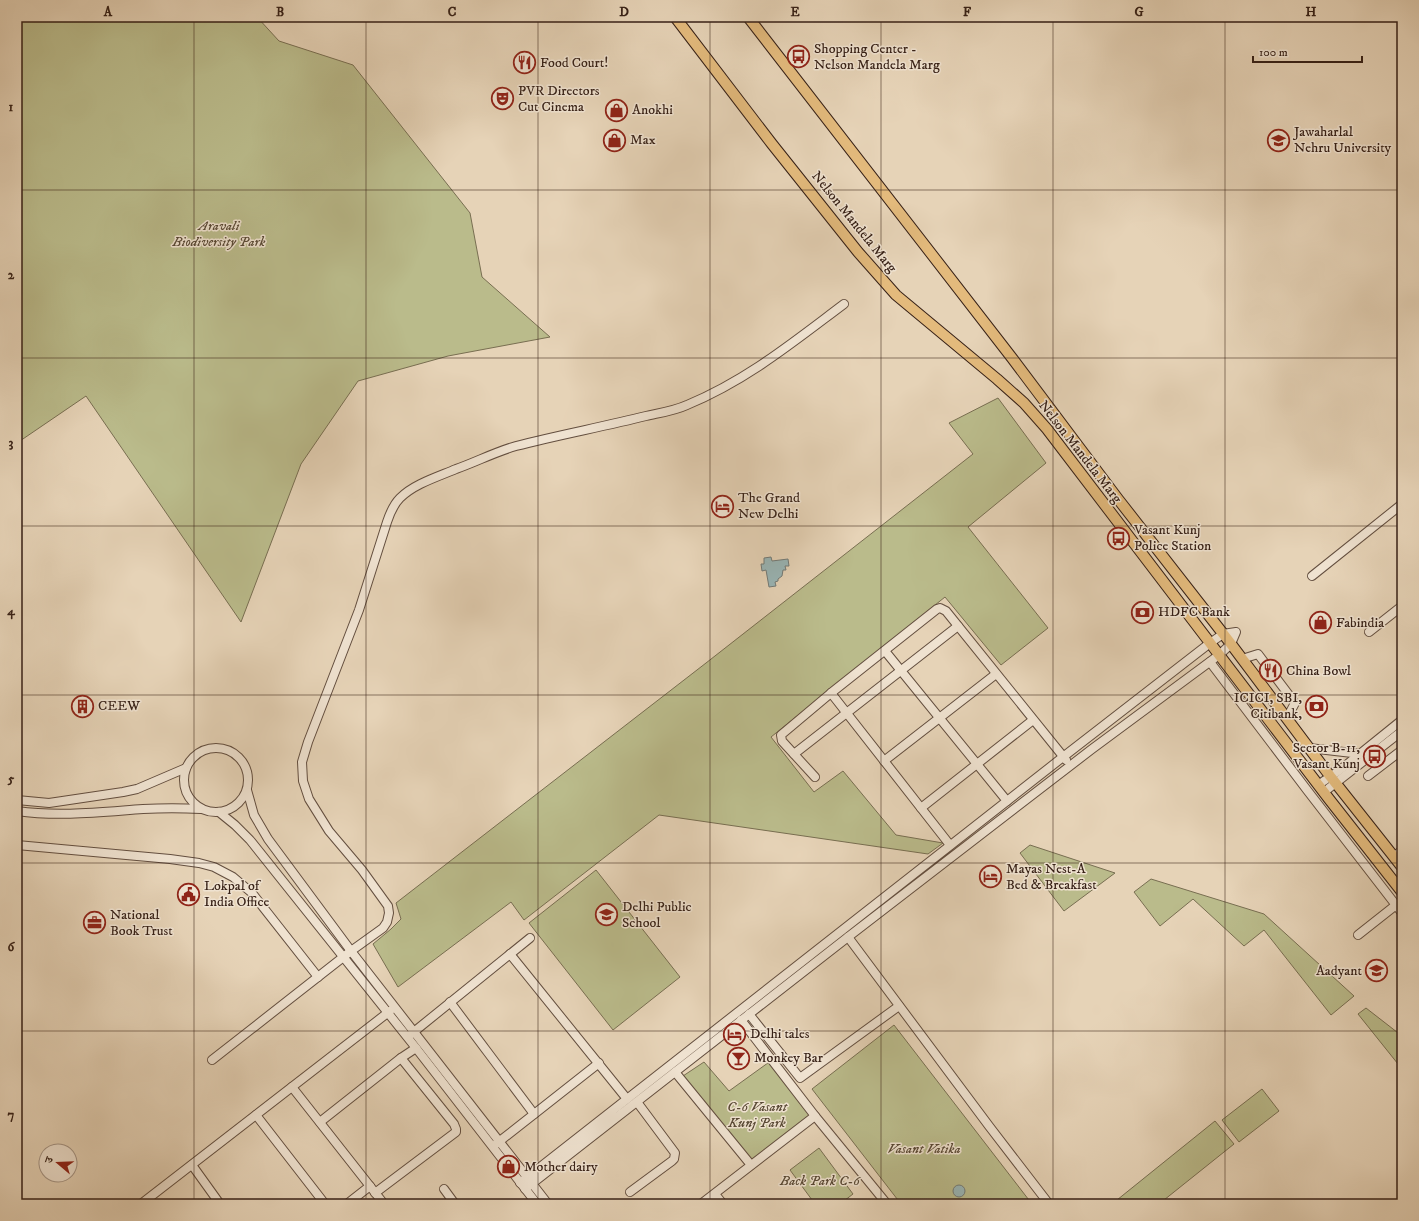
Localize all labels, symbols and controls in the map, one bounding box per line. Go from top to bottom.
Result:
text: A [103,4,113,20]
text: B [276,4,284,20]
text: C [448,4,457,20]
text: D [619,4,629,20]
text: E [790,4,800,20]
text: F [963,4,972,20]
text: G [1134,4,1144,20]
text: H [1306,4,1317,20]
scale bar [1253,38,1362,64]
place label: Shopping Center - Nelson Mandela Marg [814,40,940,74]
bus stop icon: Shopping Center - Nelson Mandela Marg [785,44,811,70]
text: 100 m [1259,45,1288,60]
restaurant icon: Food Court! [511,50,537,76]
place label: Food Court! [540,54,608,72]
place label: PVR Directors Cut Cinema [518,82,600,116]
theatre icon: PVR Directors Cut Cinema [489,86,515,112]
shop icon: Anokhi [603,97,629,123]
text: 1 [9,99,14,115]
place label: Anokhi [632,101,673,119]
place label: Jawaharlal Nehru University [1292,123,1392,157]
shop icon: Max [601,127,627,153]
school or university icon: Jawaharlal Nehru University [1265,127,1291,153]
place label: Max [630,131,656,149]
street label: Nelson Mandela Marg [807,167,901,277]
park label: Aravali Biodiversity Park [172,217,266,251]
text: 2 [8,267,15,283]
street label: Nelson Mandela Marg [1034,397,1126,507]
text: 3 [9,435,14,451]
place label: The Grand New Delhi [738,489,800,523]
hotel icon: The Grand New Delhi [709,493,735,519]
place label: Vasant Kunj Police Station [1133,521,1212,555]
bus stop icon: Vasant Kunj Police Station [1105,525,1131,551]
bank icon: HDFC Bank [1129,599,1155,625]
text: 4 [6,603,15,620]
place label: HDFC Bank [1158,603,1230,621]
shop icon: Fabindia [1307,610,1333,636]
place label: Fabindia [1336,614,1384,632]
restaurant icon: China Bowl [1258,658,1284,684]
place label: China Bowl [1286,662,1352,680]
place label: ICICI, SBI, Citibank, [1234,689,1302,723]
building icon: CEEW [69,693,95,719]
bank icon: ICICI, SBI, Citibank, [1304,693,1330,719]
place label: CEEW [98,697,140,715]
place label: Sector B-11, Vasant Kunj [1293,739,1360,773]
bus stop icon: Sector B-11, Vasant Kunj [1362,743,1388,769]
text: 5 [7,771,15,787]
place label: Mayas Nest-A Bed & Breakfast [1006,860,1097,894]
hotel icon: Mayas Nest-A Bed & Breakfast [978,864,1004,890]
place label: Lokpal of India Office [204,877,269,911]
public building icon: Lokpal of India Office [175,881,201,907]
place label: Delhi Public School [622,898,692,932]
school or university icon: Delhi Public School [593,902,619,928]
place label: National Book Trust [110,906,173,940]
office icon: National Book Trust [81,910,107,936]
text: 6 [8,939,16,955]
school or university icon: Aadyant [1364,958,1390,984]
place label: Aadyant [1316,962,1363,980]
hotel icon: Delhi tales [722,1021,748,1047]
place label: Delhi tales [750,1025,810,1043]
bar icon: Monkey Bar [725,1045,751,1071]
place label: Monkey Bar [754,1049,824,1067]
park label: C-6 Vasant Kunj Park [727,1098,789,1132]
text: 7 [8,1107,15,1123]
park label: Vasant Vatika [888,1140,960,1158]
north arrow [38,1143,78,1183]
text: उ [42,1154,57,1166]
shop icon: Mother dairy [495,1154,521,1180]
place label: Mother dairy [524,1158,598,1176]
park label: Back Park C-6 [779,1172,861,1190]

